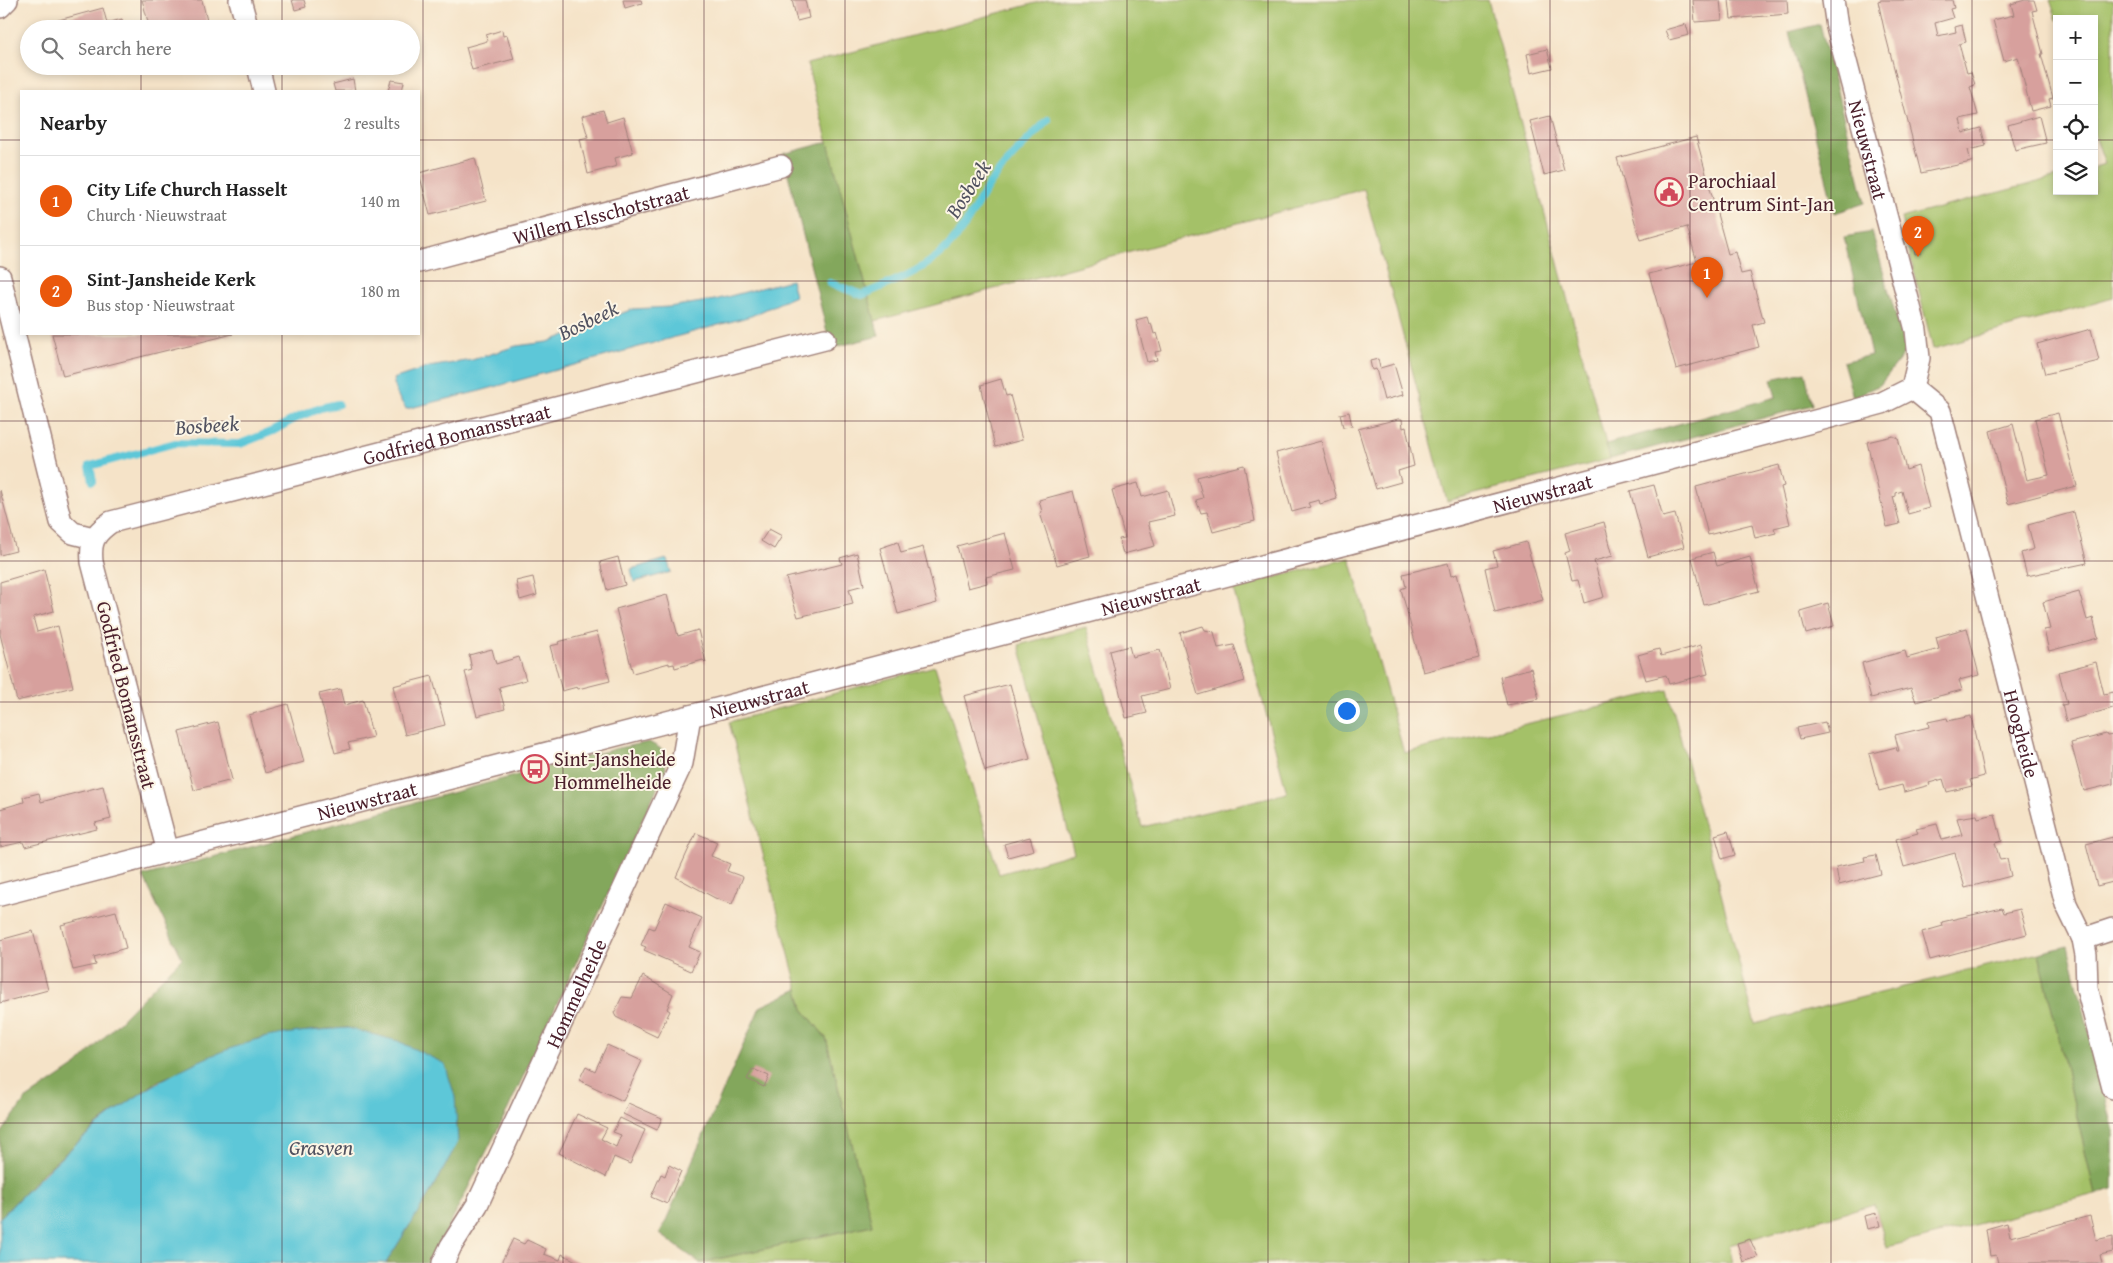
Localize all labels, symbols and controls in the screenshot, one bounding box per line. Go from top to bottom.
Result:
map controls [2053,15,2098,195]
button: + [2053,15,2098,60]
search box [20,20,420,75]
icon: search [38,34,66,62]
text: Search here [78,34,172,62]
button: − [2053,60,2098,105]
street label: Nieuwstraat [1842,97,1896,203]
button: locate [2053,105,2098,150]
text: Nearby [40,107,107,138]
text: 2 results [343,111,400,135]
button: layers [2053,150,2098,195]
water label: Bosbeek [937,153,999,225]
place label: Parochiaal Centrum Sint-Jan [1688,166,1834,218]
text: City Life Church Hasselt [87,175,288,203]
street label: Willem Elsschotstraat [509,176,692,251]
public building icon: Parochiaal Centrum Sint-Jan [1654,177,1684,207]
text: 1 [52,189,60,213]
text: 140 m [360,189,400,213]
text: Church · Nieuwstraat [87,203,227,227]
pin: 2 [1902,216,1934,257]
pin: 1 [1691,257,1723,298]
text: Sint-Jansheide Kerk [87,265,256,293]
text: 2 [52,279,60,303]
text: 180 m [360,279,400,303]
water label: Bosbeek [552,292,624,348]
text: Bus stop · Nieuwstraat [87,293,235,317]
street label: Godfried Bomansstraat [359,395,554,471]
water label: Bosbeek [173,407,240,443]
street label: Nieuwstraat [1489,466,1595,519]
street label: Nieuwstraat [1098,568,1204,622]
street label: Godfried Bomansstraat [90,598,164,792]
street label: Nieuwstraat [706,671,812,725]
street label: Hoogheide [1997,686,2048,781]
your location [1334,698,1360,724]
place label: Sint-Jansheide Hommelheide [554,744,676,796]
bus stop icon: Sint-Jansheide Hommelheide [520,754,550,784]
street label: Nieuwstraat [314,773,420,827]
street label: Hommelheide [537,934,613,1052]
water label: Grasven [289,1132,353,1163]

